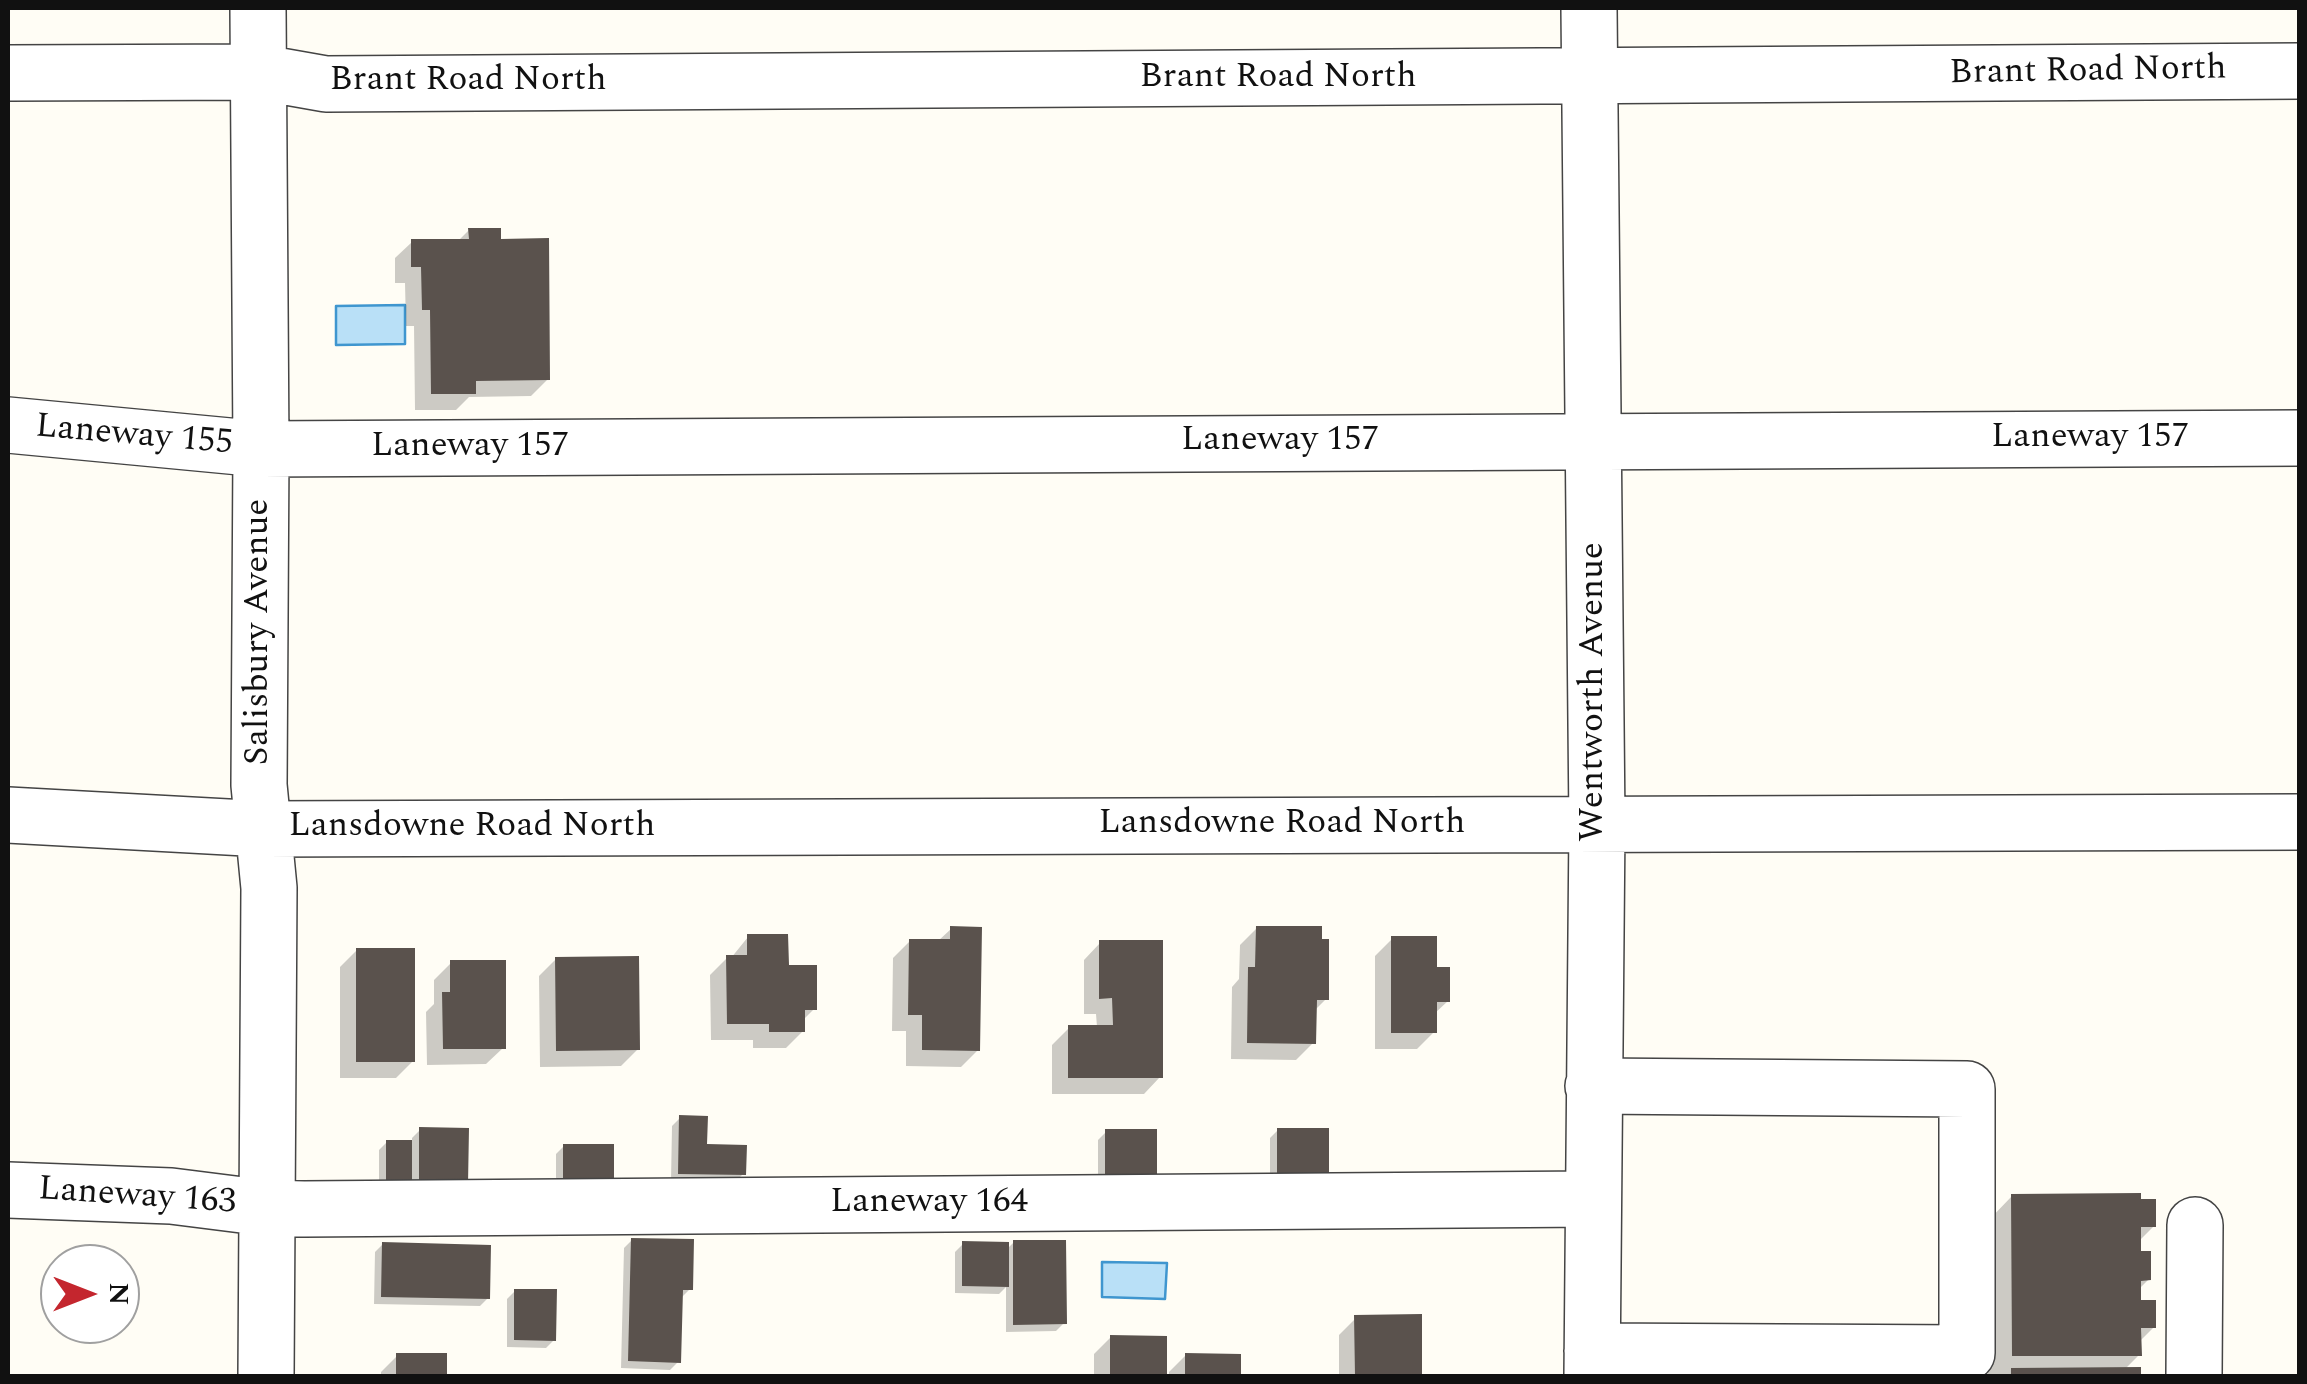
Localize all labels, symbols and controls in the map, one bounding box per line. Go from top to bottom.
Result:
street label: Brant Road North [1949,50,2227,96]
street label: Brant Road North [1139,58,1417,100]
street label: Brant Road North [329,61,607,103]
street label: Laneway 155 [34,407,234,467]
street label: Laneway 157 [1991,418,2189,460]
street label: Laneway 157 [1181,421,1379,463]
street label: Laneway 157 [371,427,569,469]
street label: Salisbury Avenue [239,499,281,765]
street label: Wentworth Avenue [1574,542,1616,842]
street label: Lansdowne Road North [1099,804,1465,846]
street label: Lansdowne Road North [289,807,655,849]
street label: Laneway 163 [37,1170,237,1226]
street label: Laneway 164 [830,1183,1028,1225]
north arrow [40,1244,140,1344]
text: N [97,1283,140,1305]

